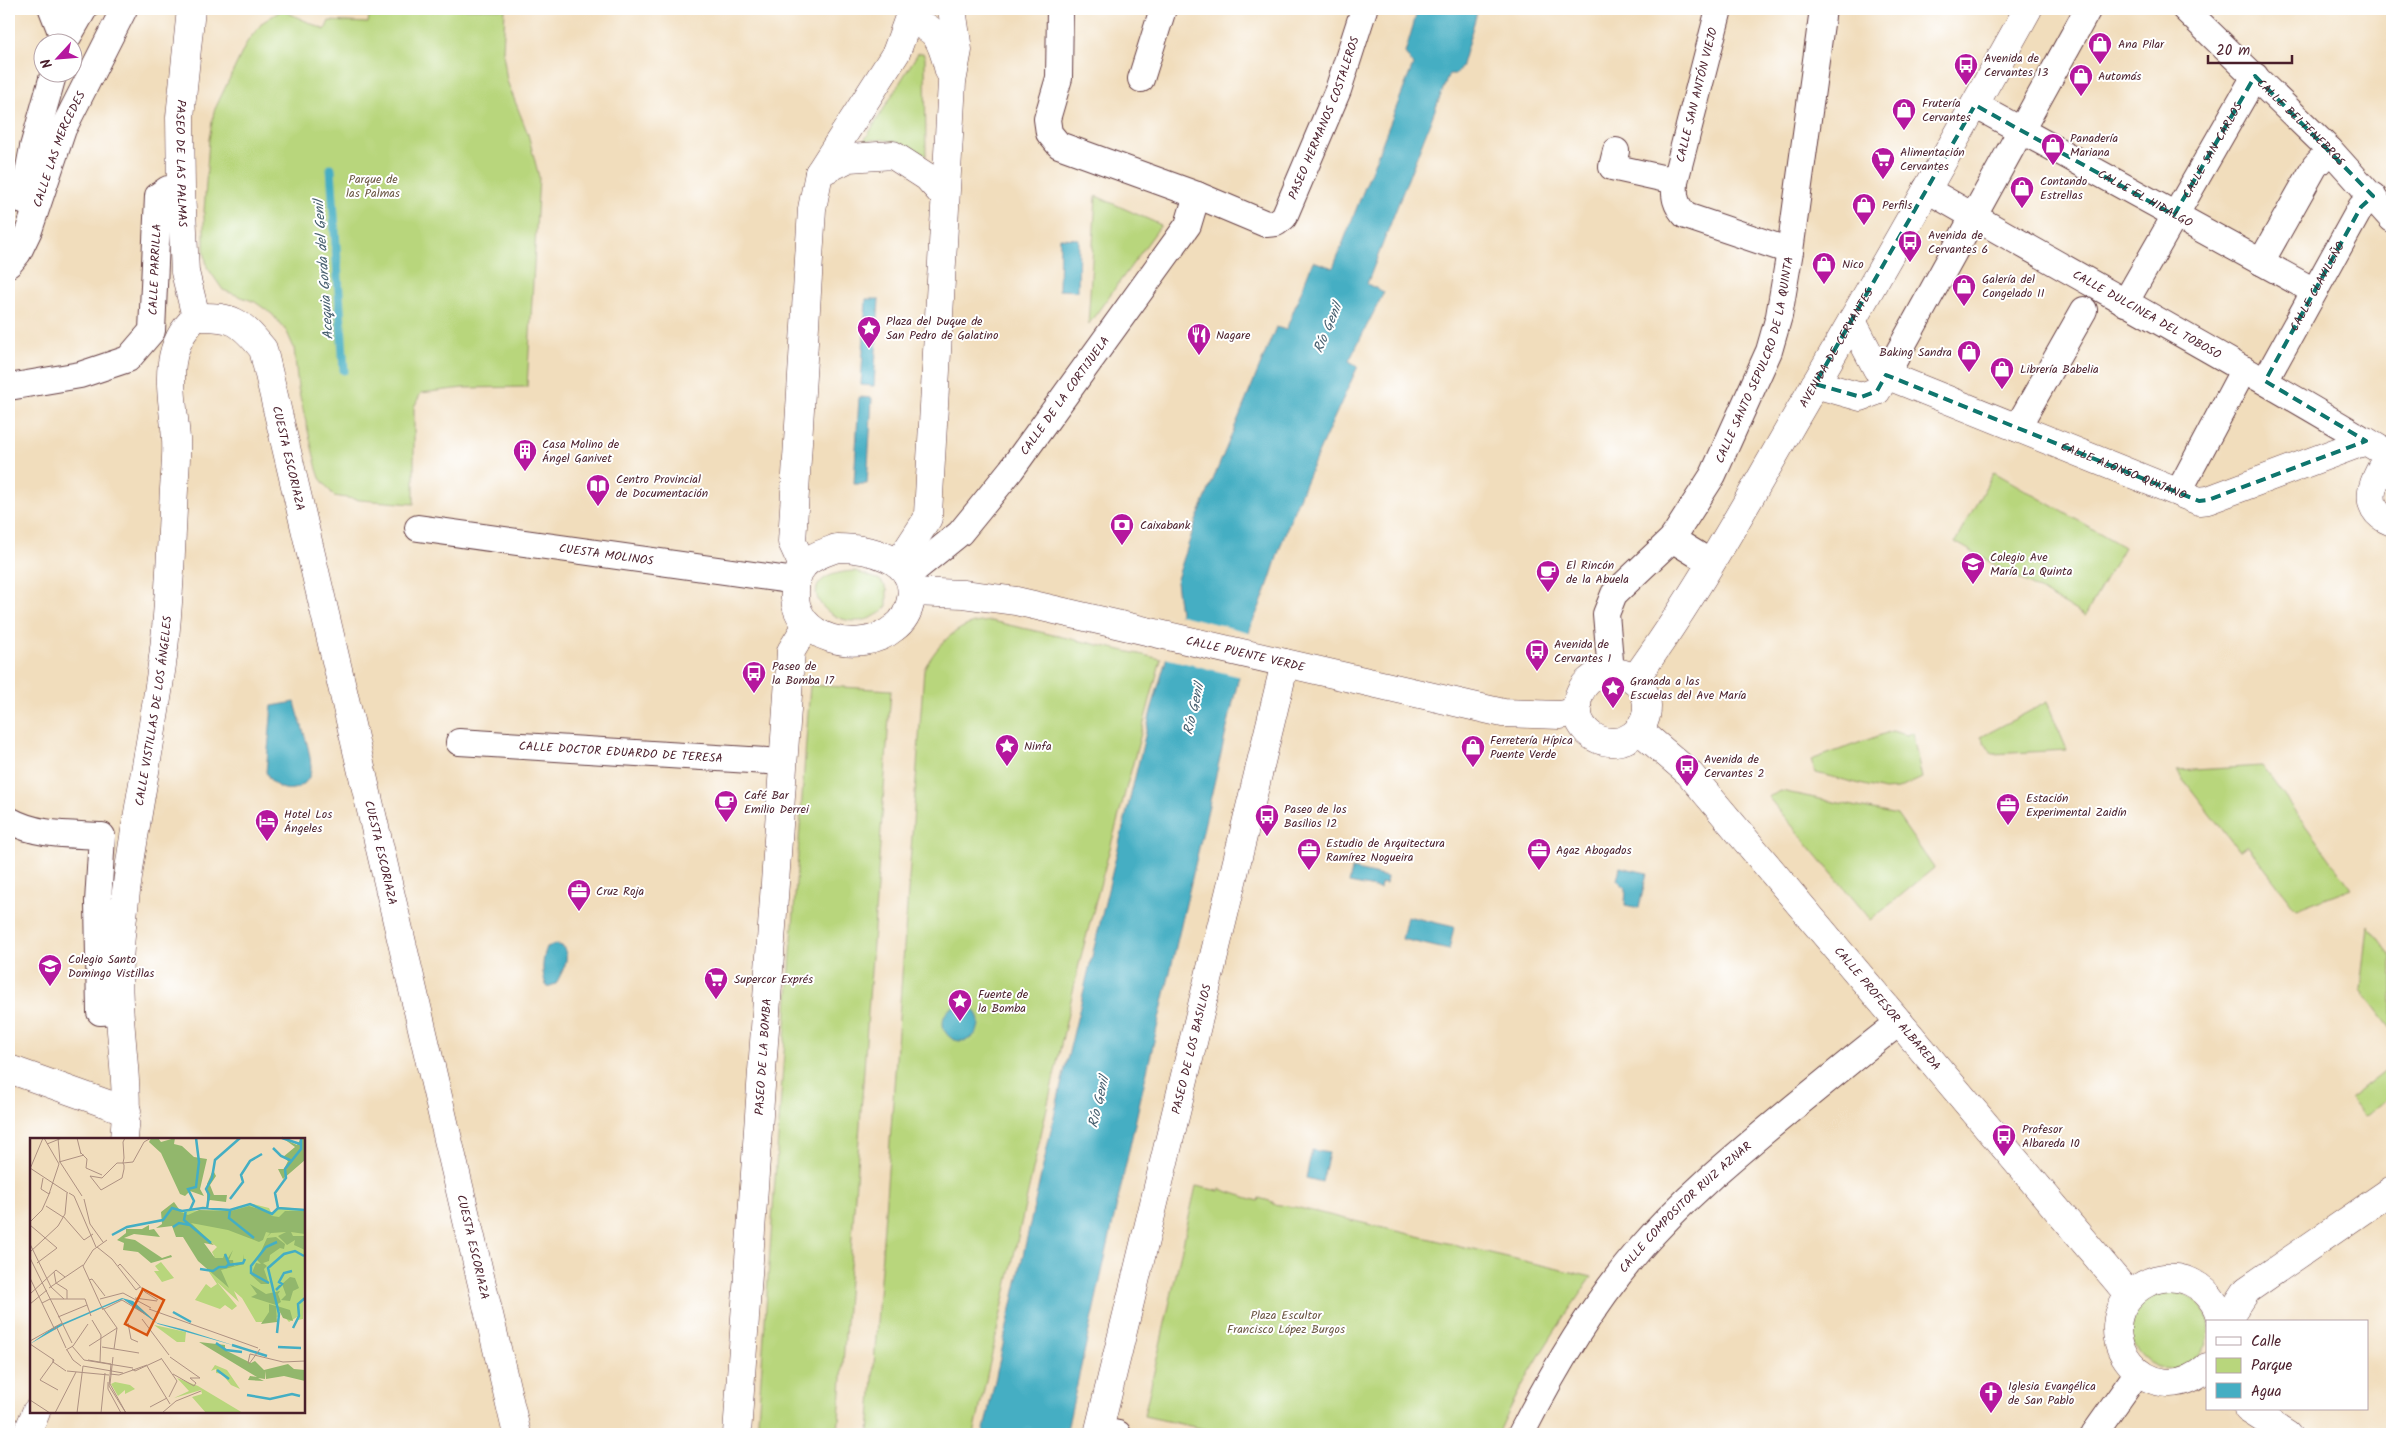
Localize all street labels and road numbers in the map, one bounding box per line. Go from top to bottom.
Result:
street label: CALLE SAN ANTÓN VIEJO [1671,25,1723,164]
street label: PASEO HERMANOS COSTALEROS [1283,33,1364,202]
street label: CALLE BELTENEBROS [2252,74,2350,171]
street label: CALLE LAS MERCEDES [28,87,91,210]
street label: CALLE SAN CARLOS [2177,98,2248,202]
street label: PASEO DE LAS PALMAS [170,99,192,228]
street label: CALLE EL HIDALGO [2094,165,2197,232]
street label: CALLE PARRILLA [143,223,166,316]
street label: CALLE CLAVILEÑO [2285,238,2350,335]
street label: CALLE SANTO SEPULCRO DE LA QUINTA [1710,255,1798,466]
street label: CALLE DULCINEA DEL TOBOSO [2069,265,2225,364]
street label: AVENIDA DE CERVANTES [1794,284,1878,411]
street label: CALLE DE LA CORTIJUELA [1015,332,1114,459]
street label: CUESTA ESCORIAZA [267,404,310,513]
street label: CALLE ALONSO QUIJANO [2058,437,2190,505]
street label: CUESTA MOLINOS [558,538,655,570]
street label: CALLE VISTILLAS DE LOS ÁNGELES [130,614,177,807]
street label: CALLE PUENTE VERDE [1184,631,1308,677]
street label: CALLE DOCTOR EDUARDO DE TERESA [518,736,723,768]
street label: CUESTA ESCORIAZA [359,798,402,907]
street label: CALLE PROFESOR ALBAREDA [1830,942,1945,1075]
street label: PASEO DE LOS BASILIOS [1166,982,1216,1116]
street label: PASEO DE LA BOMBA [750,998,777,1116]
street label: CALLE COMPOSITOR RUIZ AZNAR [1614,1137,1756,1277]
street label: CUESTA ESCORIAZA [452,1193,495,1301]

